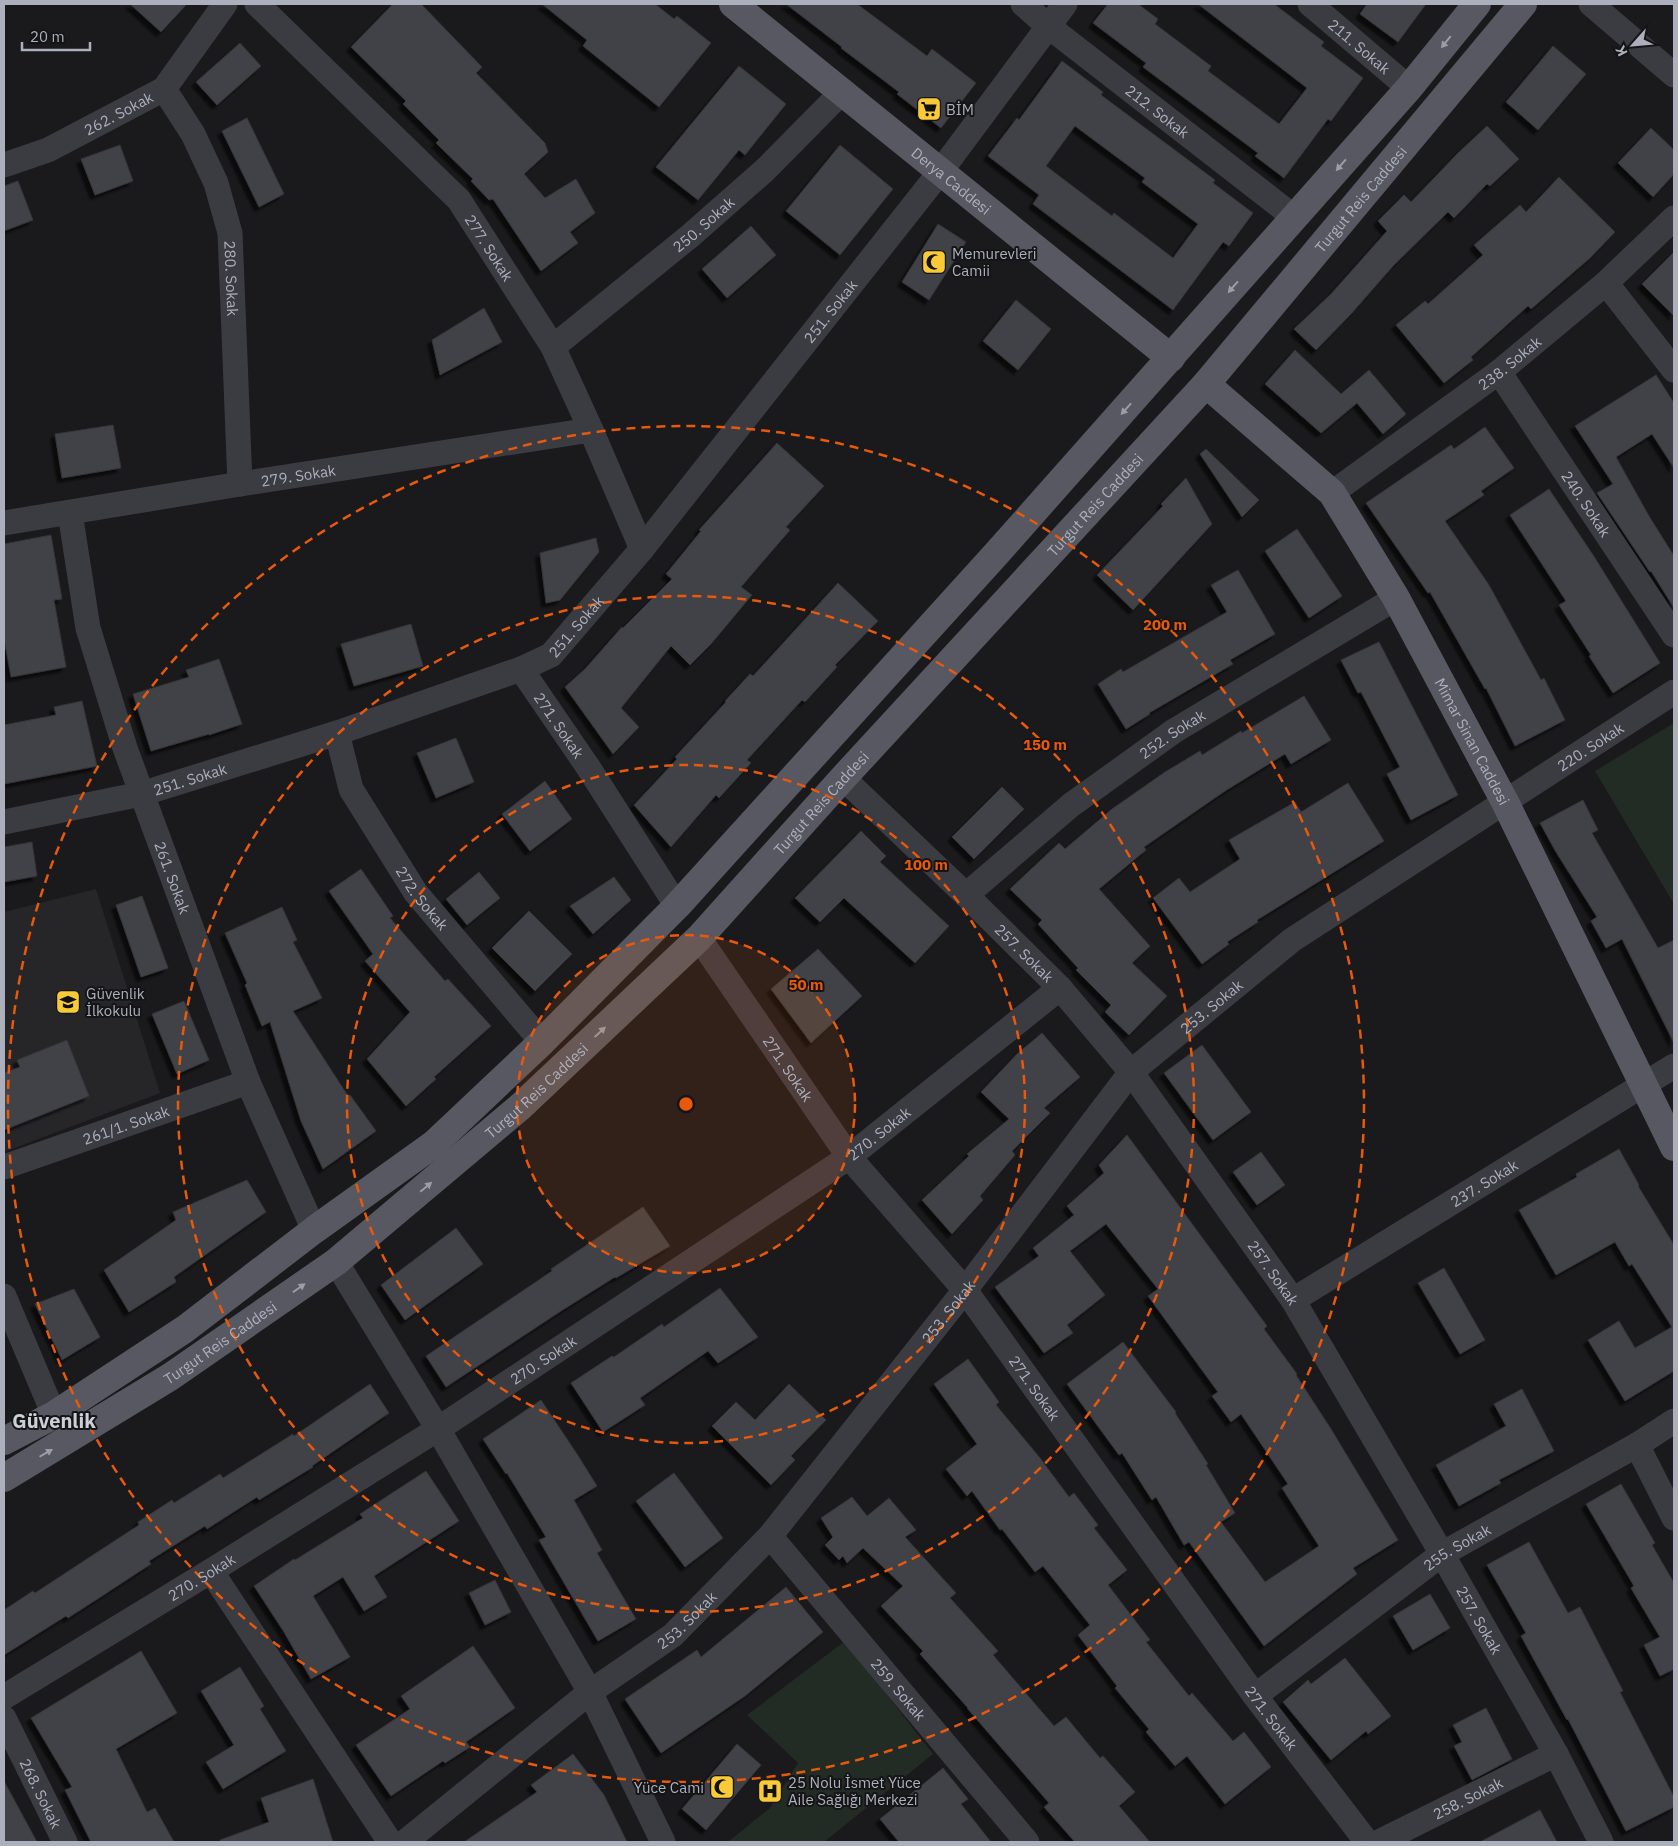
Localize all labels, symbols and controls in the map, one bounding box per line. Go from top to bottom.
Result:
street label: 211. Sokak [1325,14,1395,78]
scale bar [22,20,90,52]
north arrow [1608,20,1658,70]
text: 20 m [30,27,65,46]
one-way arrow [1441,35,1452,48]
text: K [1611,42,1632,59]
street label: 212. Sokak [1122,80,1193,142]
street label: 262. Sokak [81,87,156,139]
supermarket icon: BİM [916,96,942,122]
place label: BİM [946,100,974,119]
street label: Turgut Reis Caddesi [1310,142,1410,256]
street label: Derya Caddesi [908,143,995,218]
one-way arrow [1335,158,1346,171]
street label: 250. Sokak [668,192,738,256]
street label: 277. Sokak [461,211,518,285]
street label: 280. Sokak [221,240,243,317]
place label: Memurevleri Camii [952,244,1037,280]
mosque icon: Memurevleri Camii [921,249,947,275]
street label: 251. Sokak [799,275,861,347]
one-way arrow [1228,280,1239,293]
street label: 238. Sokak [1474,332,1545,394]
one-way arrow [1120,402,1132,414]
street label: Turgut Reis Caddesi [1043,449,1147,560]
street label: 279. Sokak [259,460,337,490]
street label: 240. Sokak [1558,467,1615,540]
street label: 251. Sokak [544,591,608,661]
text: 200 m [1143,615,1187,634]
street label: Mimar Sinan Caddesi [1431,674,1514,808]
street label: 271. Sokak [530,689,589,762]
street label: 252. Sokak [1135,705,1209,763]
street label: 220. Sokak [1553,718,1627,775]
text: 150 m [1023,735,1067,754]
street label: Turgut Reis Caddesi [769,747,873,859]
street label: 251. Sokak [151,758,229,799]
street label: 261. Sokak [151,839,195,916]
text: 100 m [904,855,948,874]
street label: 272. Sokak [392,862,453,934]
street label: 257. Sokak [991,920,1058,986]
text: 50 m [789,975,823,994]
street label: 253. Sokak [1176,975,1246,1038]
place label: Güvenlik İlkokulu [86,984,145,1020]
school or university icon: Güvenlik İlkokulu [55,989,81,1015]
one-way arrow [593,1026,605,1038]
street label: 271. Sokak [759,1032,818,1105]
street label: Turgut Reis Caddesi [481,1039,592,1142]
centre of rings [677,1095,695,1113]
street label: 261/1. Sokak [80,1101,172,1148]
street label: 270. Sokak [843,1102,914,1164]
street label: 237. Sokak [1447,1155,1521,1211]
one-way arrow [420,1181,432,1193]
street label: 257. Sokak [1244,1236,1303,1308]
street label: 253. Sokak [917,1276,979,1347]
one-way arrow [292,1283,306,1293]
street label: Turgut Reis Caddesi [160,1297,280,1388]
street label: 270. Sokak [506,1331,580,1388]
street label: 271. Sokak [1005,1351,1065,1424]
district label: Güvenlik [12,1407,96,1434]
one-way arrow [38,1449,53,1457]
street label: 255. Sokak [1419,1519,1494,1575]
street label: 270. Sokak [164,1549,239,1605]
street label: 257. Sokak [1453,1582,1507,1658]
street label: 253. Sokak [653,1587,720,1653]
street label: 259. Sokak [867,1654,930,1724]
street label: 271. Sokak [1241,1682,1302,1753]
street label: 268. Sokak [16,1755,66,1832]
place label: 25 Nolu İsmet Yüce Aile Sağlığı Merkezi [788,1773,921,1809]
street label: 258. Sokak [1430,1773,1506,1823]
mosque icon: Yüce Cami [709,1774,735,1800]
place label: Yüce Cami [634,1778,704,1797]
hospital icon: 25 Nolu İsmet Yüce Aile Sağlığı Merkezi [757,1778,783,1804]

